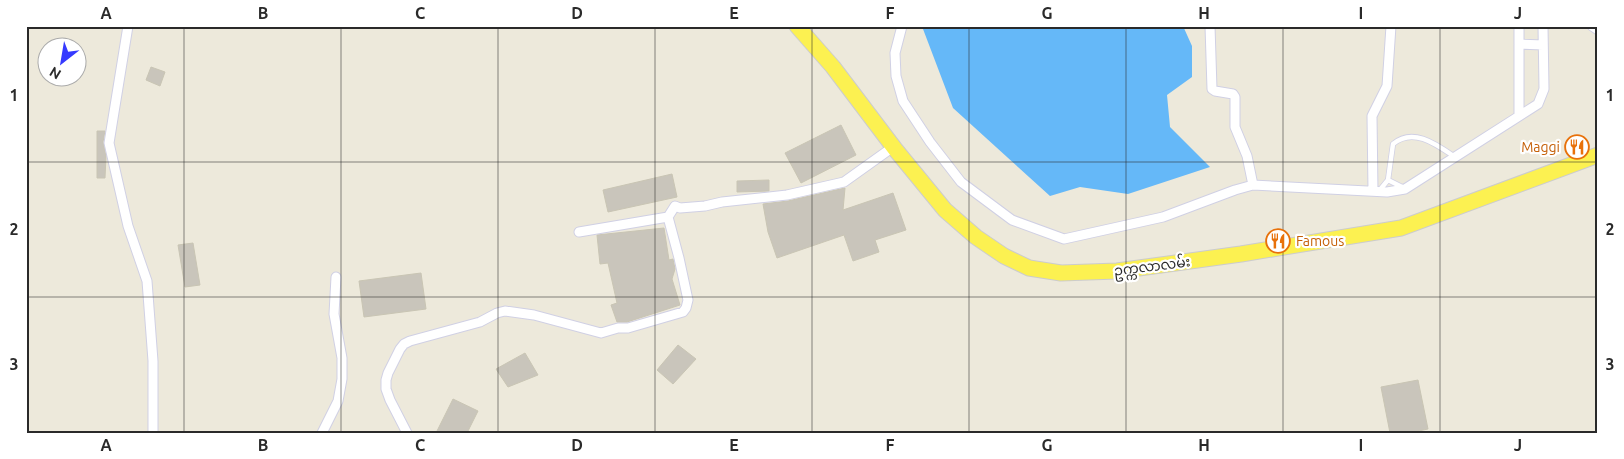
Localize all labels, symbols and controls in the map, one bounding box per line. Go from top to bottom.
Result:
text: A [100,4,112,22]
text: B [258,4,268,22]
text: C [415,4,425,22]
text: D [571,4,583,22]
text: E [729,4,739,22]
text: F [886,4,895,22]
text: G [1041,4,1053,22]
text: H [1198,4,1210,22]
text: I [1359,4,1363,22]
text: J [1514,4,1522,22]
north arrow [38,38,88,88]
text: N [47,64,64,83]
text: 1 [9,86,19,104]
text: 1 [1605,86,1615,104]
restaurant icon: Maggi [1564,134,1590,160]
place label: Maggi [1521,139,1560,155]
text: 2 [9,220,19,238]
text: 2 [1605,220,1615,238]
restaurant icon: Famous [1265,228,1291,254]
place label: Famous [1296,233,1344,249]
street label: ဥက္ကလာလမ်း [1112,251,1192,283]
text: 3 [9,355,19,373]
text: 3 [1605,355,1615,373]
text: A [100,436,112,454]
text: B [258,436,268,454]
text: C [415,436,425,454]
text: D [571,436,583,454]
text: E [729,436,739,454]
text: F [886,436,895,454]
text: G [1041,436,1053,454]
text: H [1198,436,1210,454]
text: I [1359,436,1363,454]
text: J [1514,436,1522,454]

